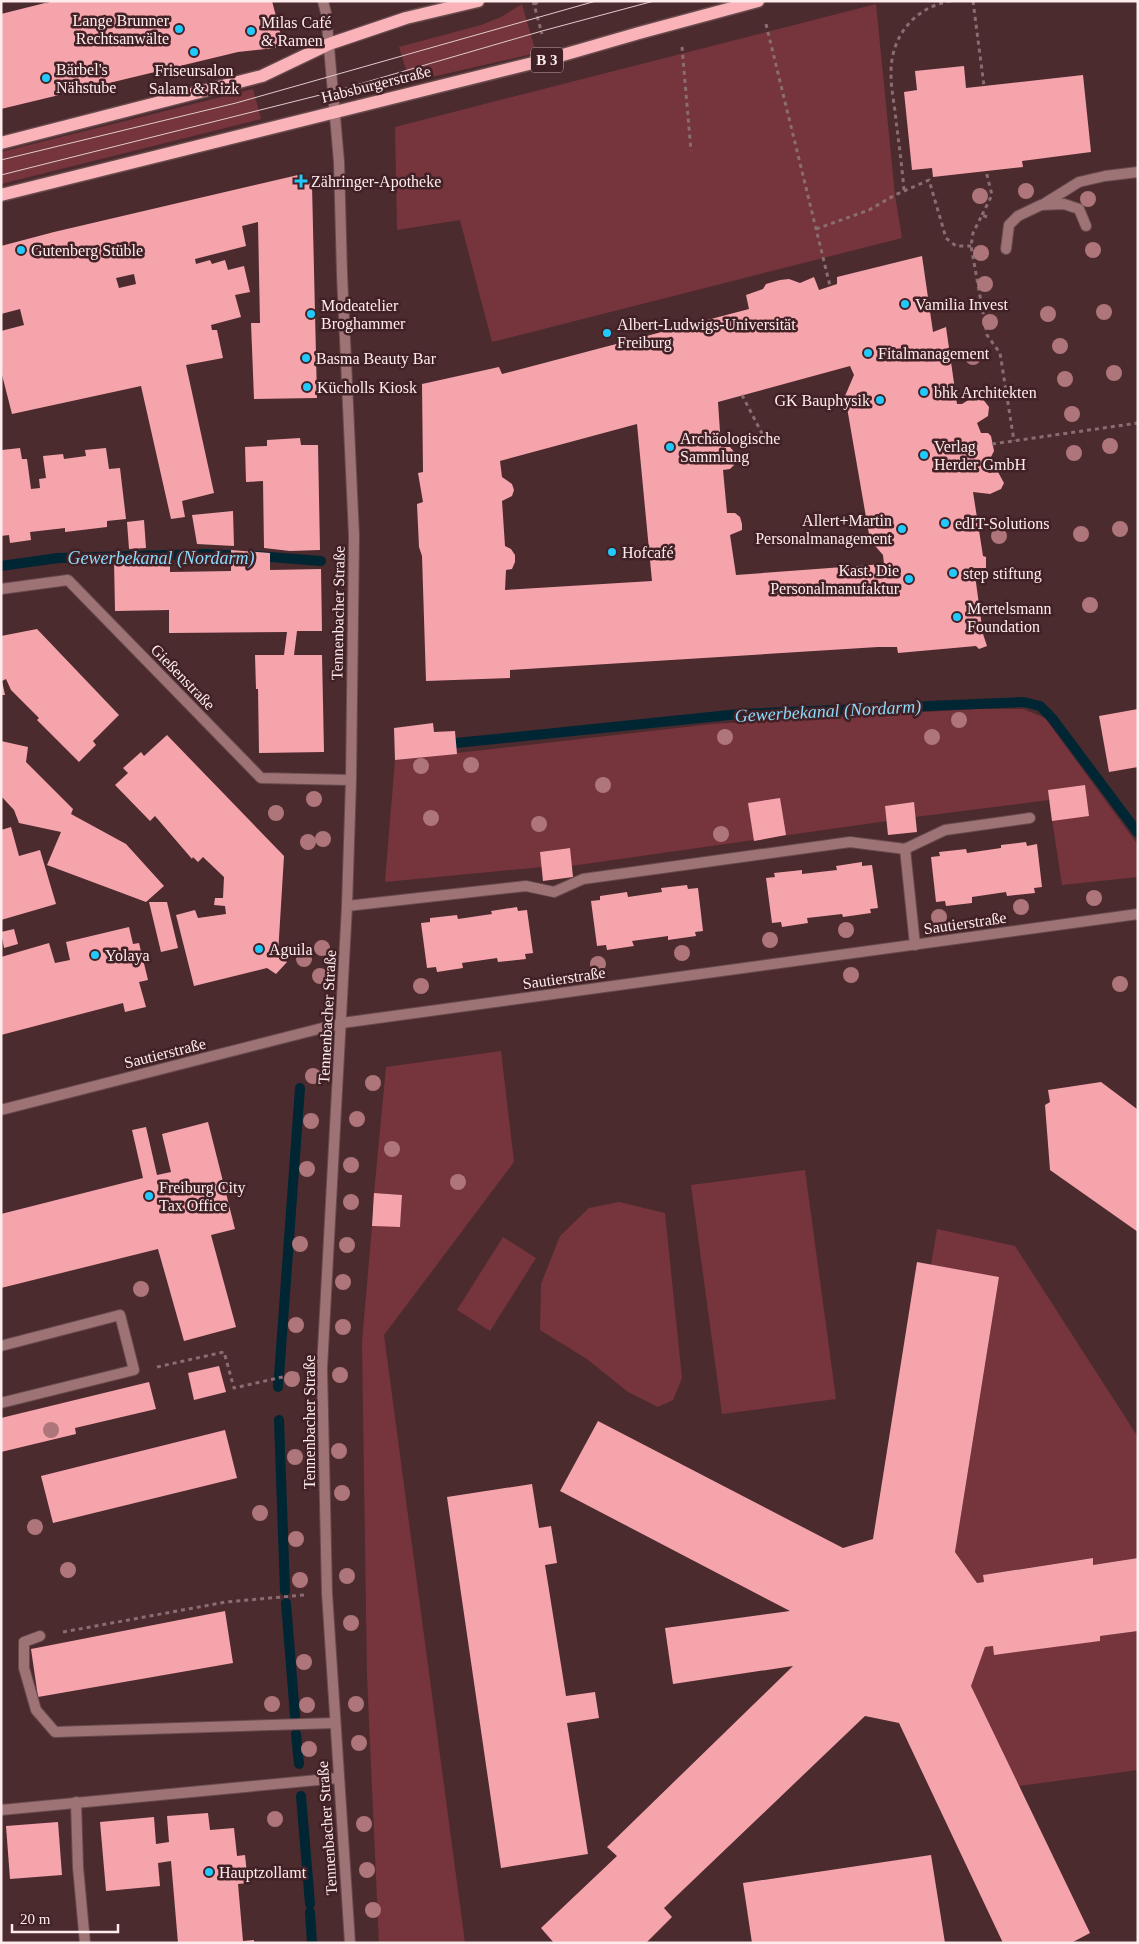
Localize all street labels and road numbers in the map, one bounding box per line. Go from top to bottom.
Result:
road number: B 3 [531,48,563,72]
street label: Habsburgerstraße [319,62,433,107]
street label: Tennenbacher Straße [328,546,348,680]
street label: Gießenstraße [148,641,218,713]
street label: Sautierstraße [922,909,1008,937]
street label: Tennenbacher Straße [315,949,339,1085]
street label: Sautierstraße [521,964,607,992]
street label: Sautierstraße [122,1035,208,1071]
street label: Tennenbacher Straße [301,1355,318,1489]
street label: Tennenbacher Straße [314,1760,340,1896]

